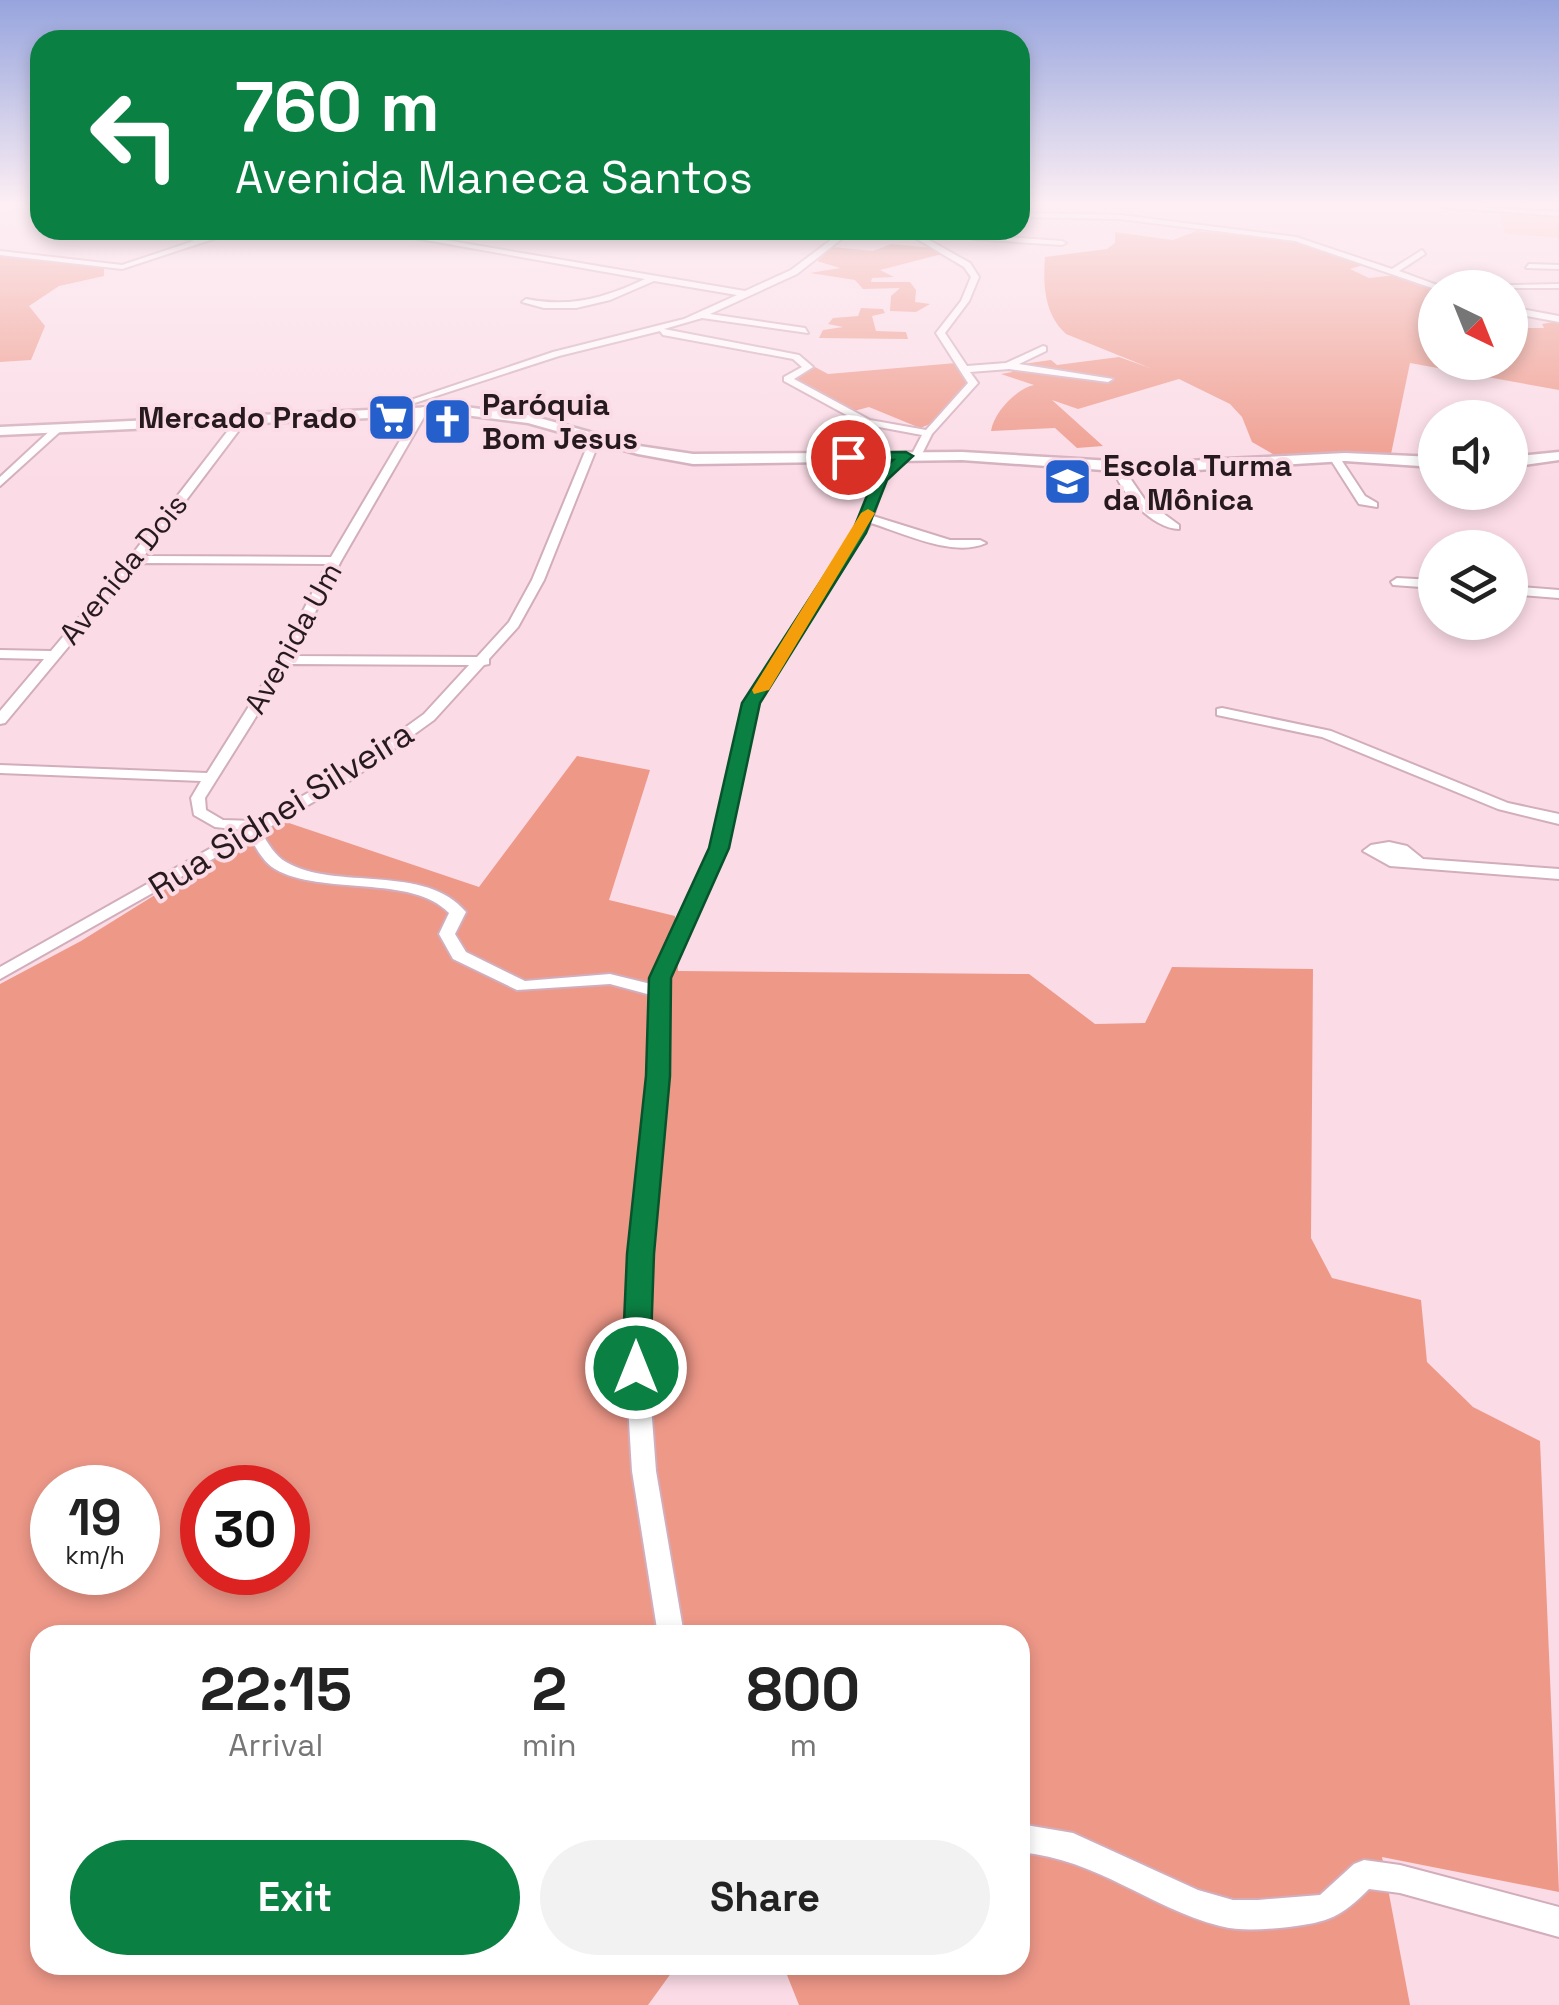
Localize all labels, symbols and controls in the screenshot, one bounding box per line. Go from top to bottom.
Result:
text: 760 m [235,62,440,151]
icon: left [70,70,200,200]
text: Avenida Maneca Santos [235,149,753,206]
north arrow [1418,270,1528,380]
map controls [1418,270,1528,640]
place label: Paróquia Bom Jesus [482,385,638,458]
supermarket icon: Mercado Prado [366,391,418,443]
church icon: Paróquia Bom Jesus [421,395,473,447]
place label: Mercado Prado [138,398,357,437]
button: sound [1418,400,1528,510]
pin [806,415,891,500]
icon: arrive [821,430,876,485]
place label: Escola Turma da Mônica [1103,446,1292,519]
school or university icon: Escola Turma da Mônica [1042,456,1094,508]
street label: Avenida Dois [50,486,196,652]
button: layers [1418,530,1528,640]
street label: Avenida Um [235,555,351,721]
street label: Rua Sidnei Silveira [141,711,421,909]
position arrow [584,1316,688,1420]
speed limit sign: 30 [180,1465,310,1595]
text: 19 [68,1486,122,1550]
text: km/h [65,1539,125,1571]
text: 22:15 [200,1651,352,1728]
text: 2 [531,1651,567,1728]
text: 800 [746,1651,860,1728]
text: Arrival [228,1725,323,1765]
text: min [522,1725,577,1765]
text: m [790,1725,817,1765]
button: Exit [70,1840,520,1955]
button: Share [540,1840,990,1955]

